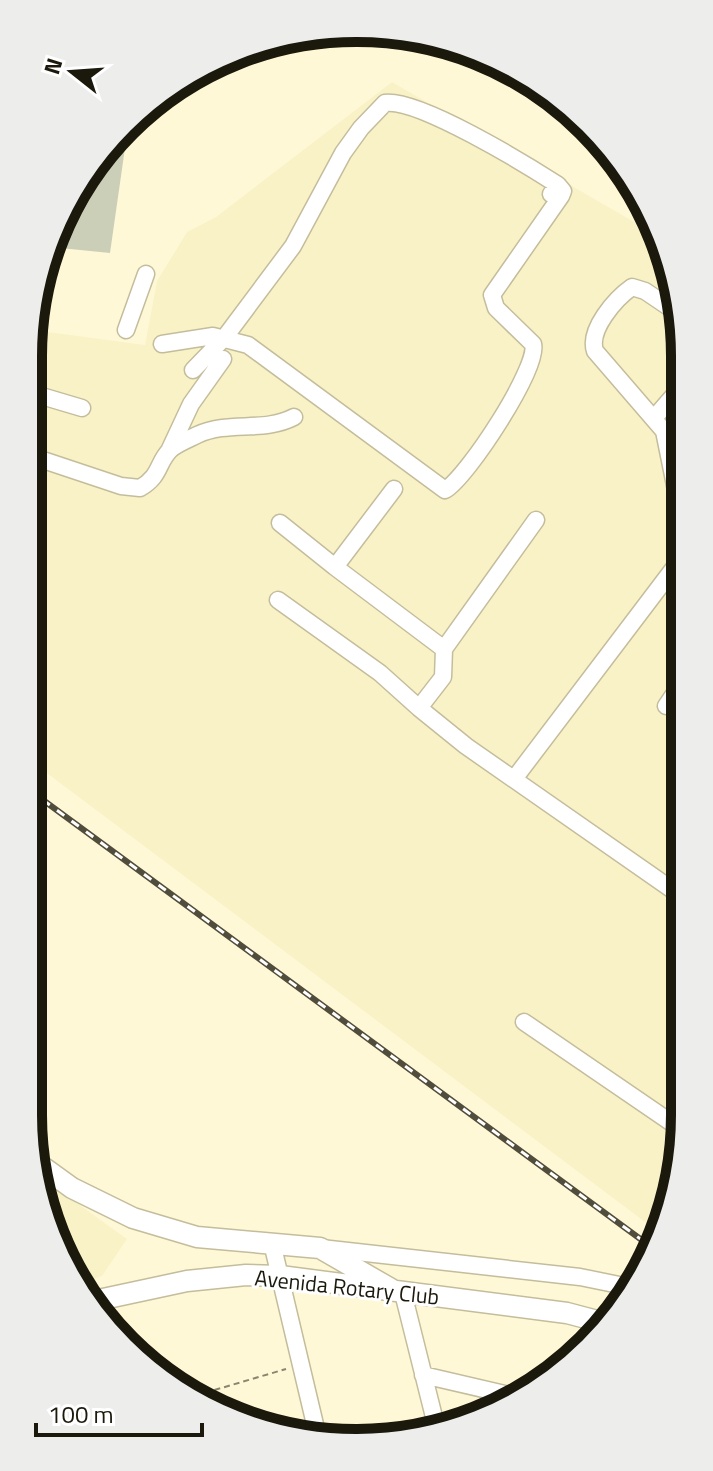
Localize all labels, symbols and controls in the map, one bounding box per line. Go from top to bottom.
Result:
north arrow [32,32,112,112]
text: N [34,54,71,78]
street label: Avenida Rotary Club [253,1260,441,1314]
scale bar [36,1387,202,1437]
text: 100 m [48,1396,114,1432]

